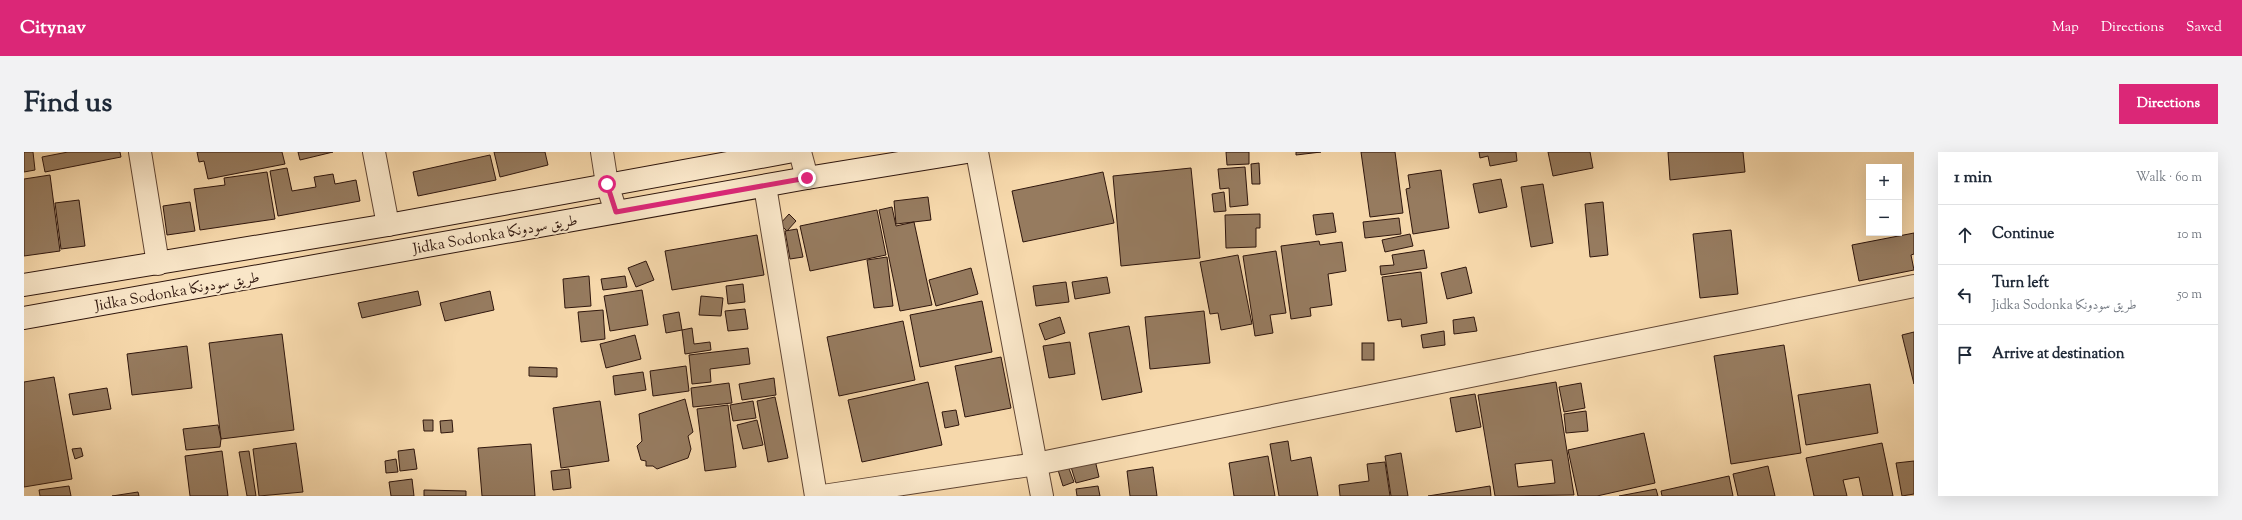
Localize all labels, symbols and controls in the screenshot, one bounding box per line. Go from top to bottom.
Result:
text: Citynav [20,15,86,42]
text: Map [2052,18,2079,38]
text: Directions [2101,18,2164,38]
text: Saved [2186,18,2222,38]
text: Find us [24,84,112,124]
button: Directions [2119,84,2218,124]
map controls [1866,164,1902,236]
button: + [1866,164,1902,200]
text: 1 min [1954,166,1992,190]
route end [798,169,816,187]
text: Walk · 60 m [2136,169,2202,187]
route start [598,175,616,193]
button: − [1866,200,1902,236]
street label: Jidka Sodonka طريق سودونكا [410,211,579,260]
icon: ahead [1954,224,1976,246]
text: Continue [1992,224,2054,245]
text: 10 m [2177,226,2202,244]
street label: Jidka Sodonka طريق سودونكا [92,268,261,317]
text: Turn left [1992,273,2049,294]
icon: left [1954,284,1976,306]
text: 50 m [2177,286,2202,304]
text: Jidka Sodonka طريق سودونكا [1992,297,2137,315]
icon: arrive [1954,344,1976,366]
text: Arrive at destination [1992,344,2125,365]

